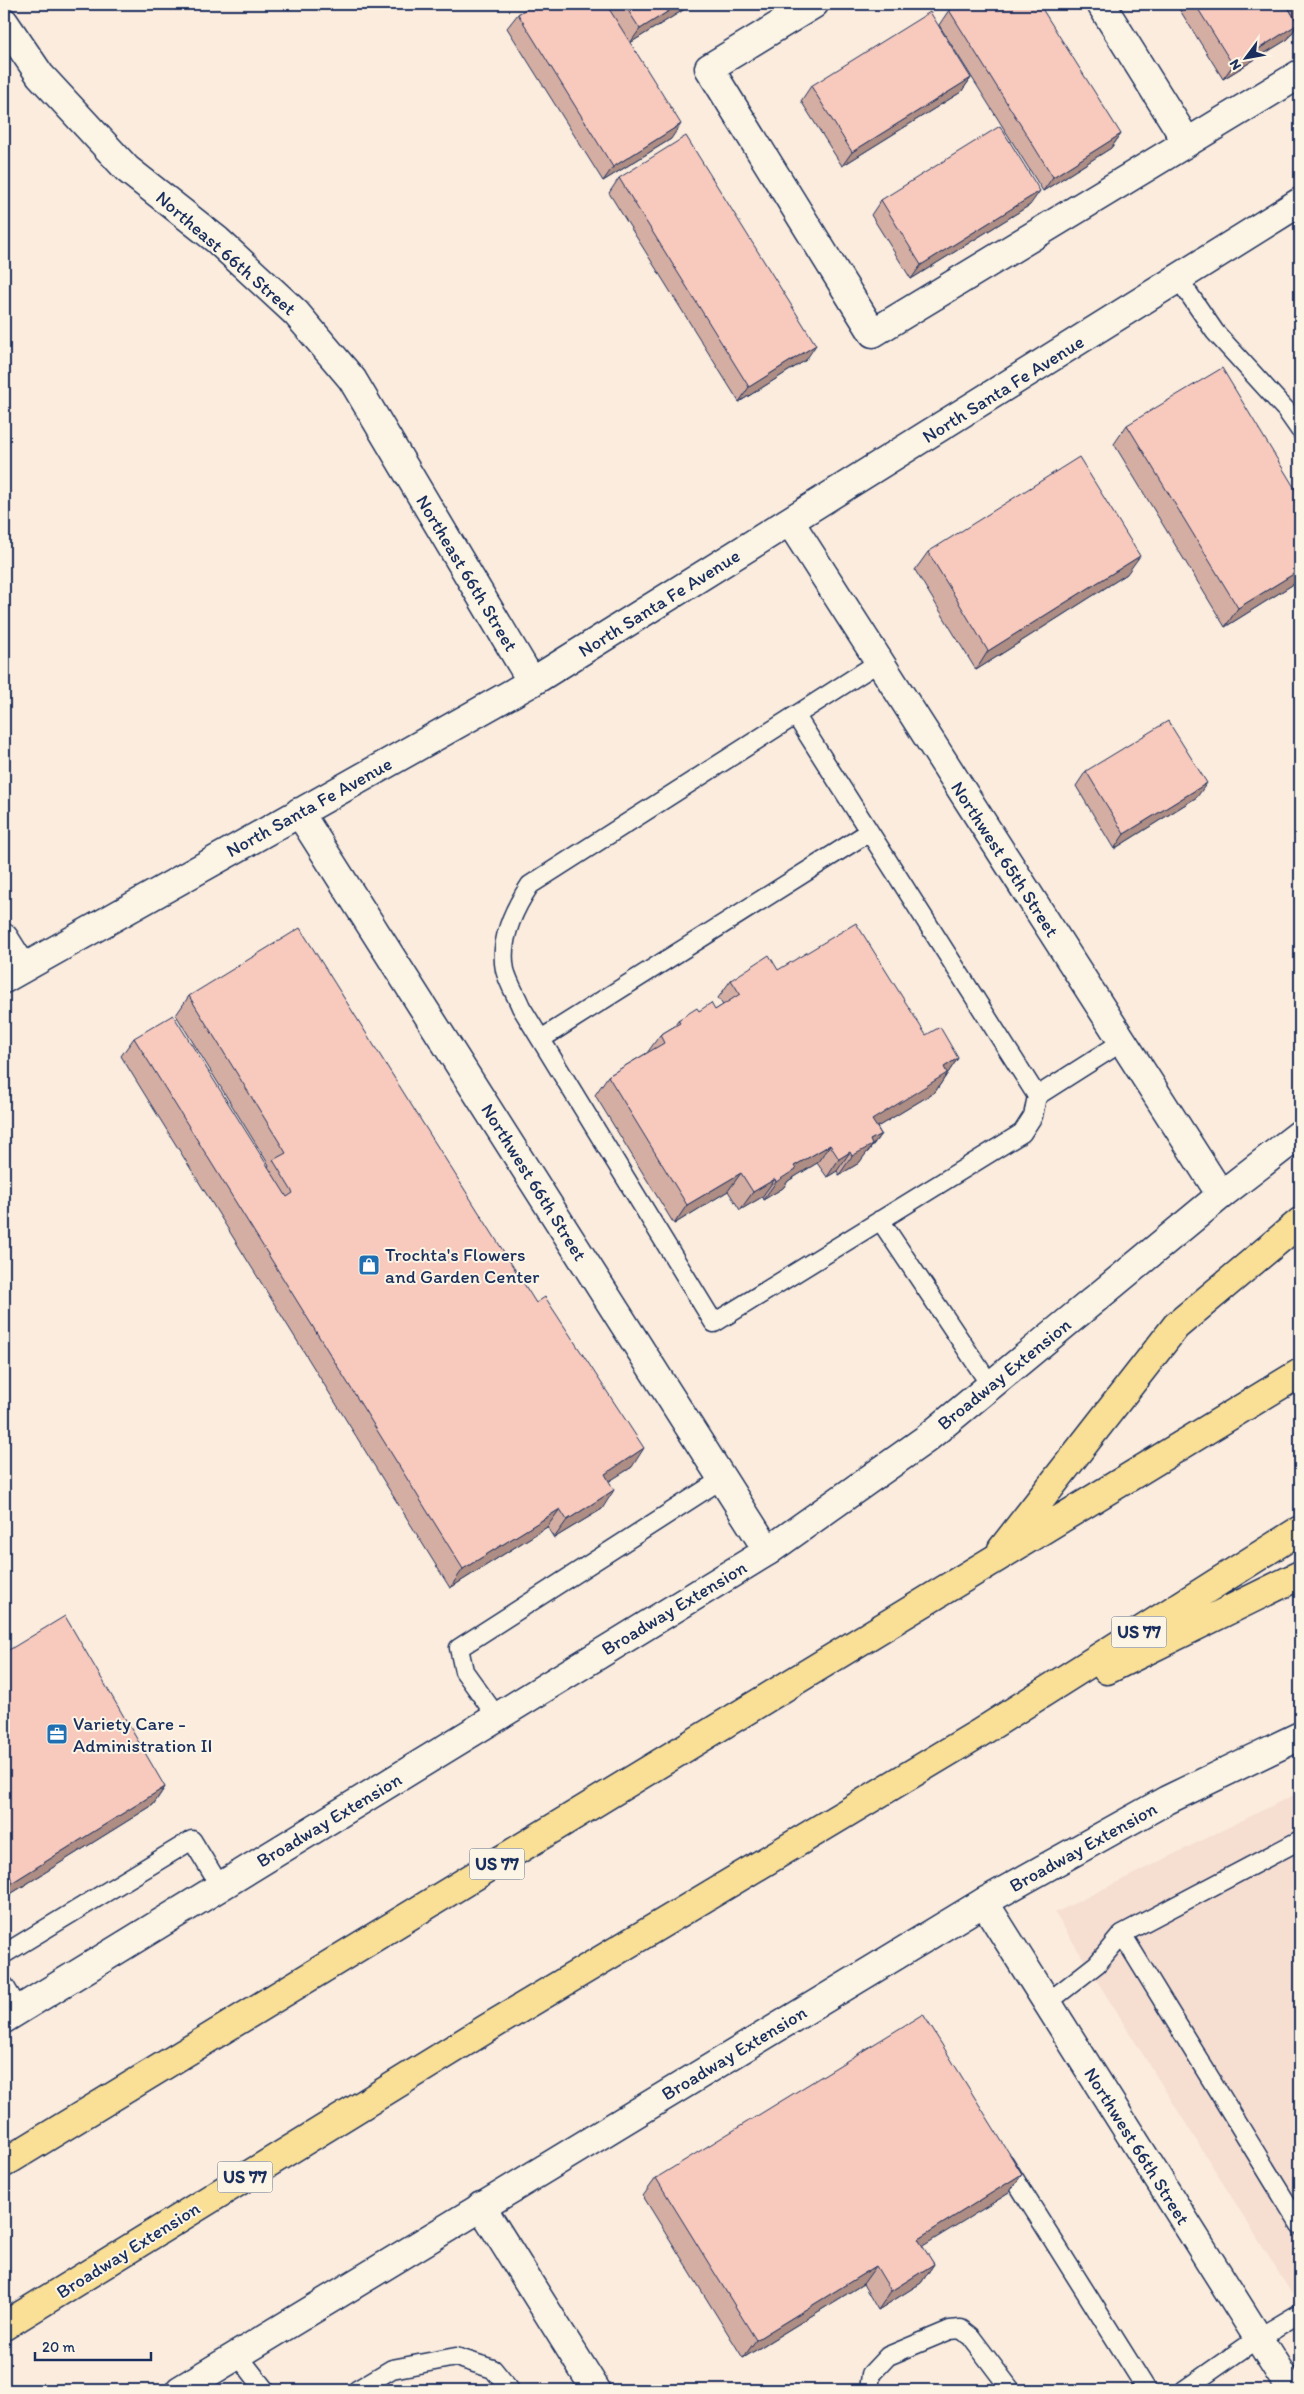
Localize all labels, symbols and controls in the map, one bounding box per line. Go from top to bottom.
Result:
north arrow [1222,32,1272,82]
text: N [1226,56,1245,73]
street label: Northeast 66th Street [151,186,301,320]
street label: North Santa Fe Avenue [918,330,1088,448]
street label: Northeast 66th Street [411,491,523,655]
street label: North Santa Fe Avenue [574,544,744,662]
street label: North Santa Fe Avenue [222,752,396,862]
street label: Northwest 65th Street [946,777,1064,941]
street label: Northwest 66th Street [476,1099,592,1265]
place label: Trochta's Flowers and Garden Center [385,1243,540,1288]
shop icon: Trochta's Flowers and Garden Center [357,1253,381,1277]
street label: Broadway Extension [933,1313,1076,1435]
street label: Broadway Extension [597,1555,751,1660]
road number: US 77 [1112,1616,1166,1648]
place label: Variety Care - Administration II [73,1712,213,1757]
office icon: Variety Care - Administration II [45,1722,69,1746]
street label: Broadway Extension [252,1767,406,1872]
street label: Broadway Extension [1005,1797,1161,1897]
road number: US 77 [470,1848,524,1880]
street label: Broadway Extension [657,2000,811,2105]
street label: Northwest 66th Street [1079,2063,1195,2229]
road number: US 77 [218,2162,272,2192]
street label: Broadway Extension [52,2196,204,2304]
scale bar [35,2329,151,2361]
text: 20 m [42,2338,76,2356]

